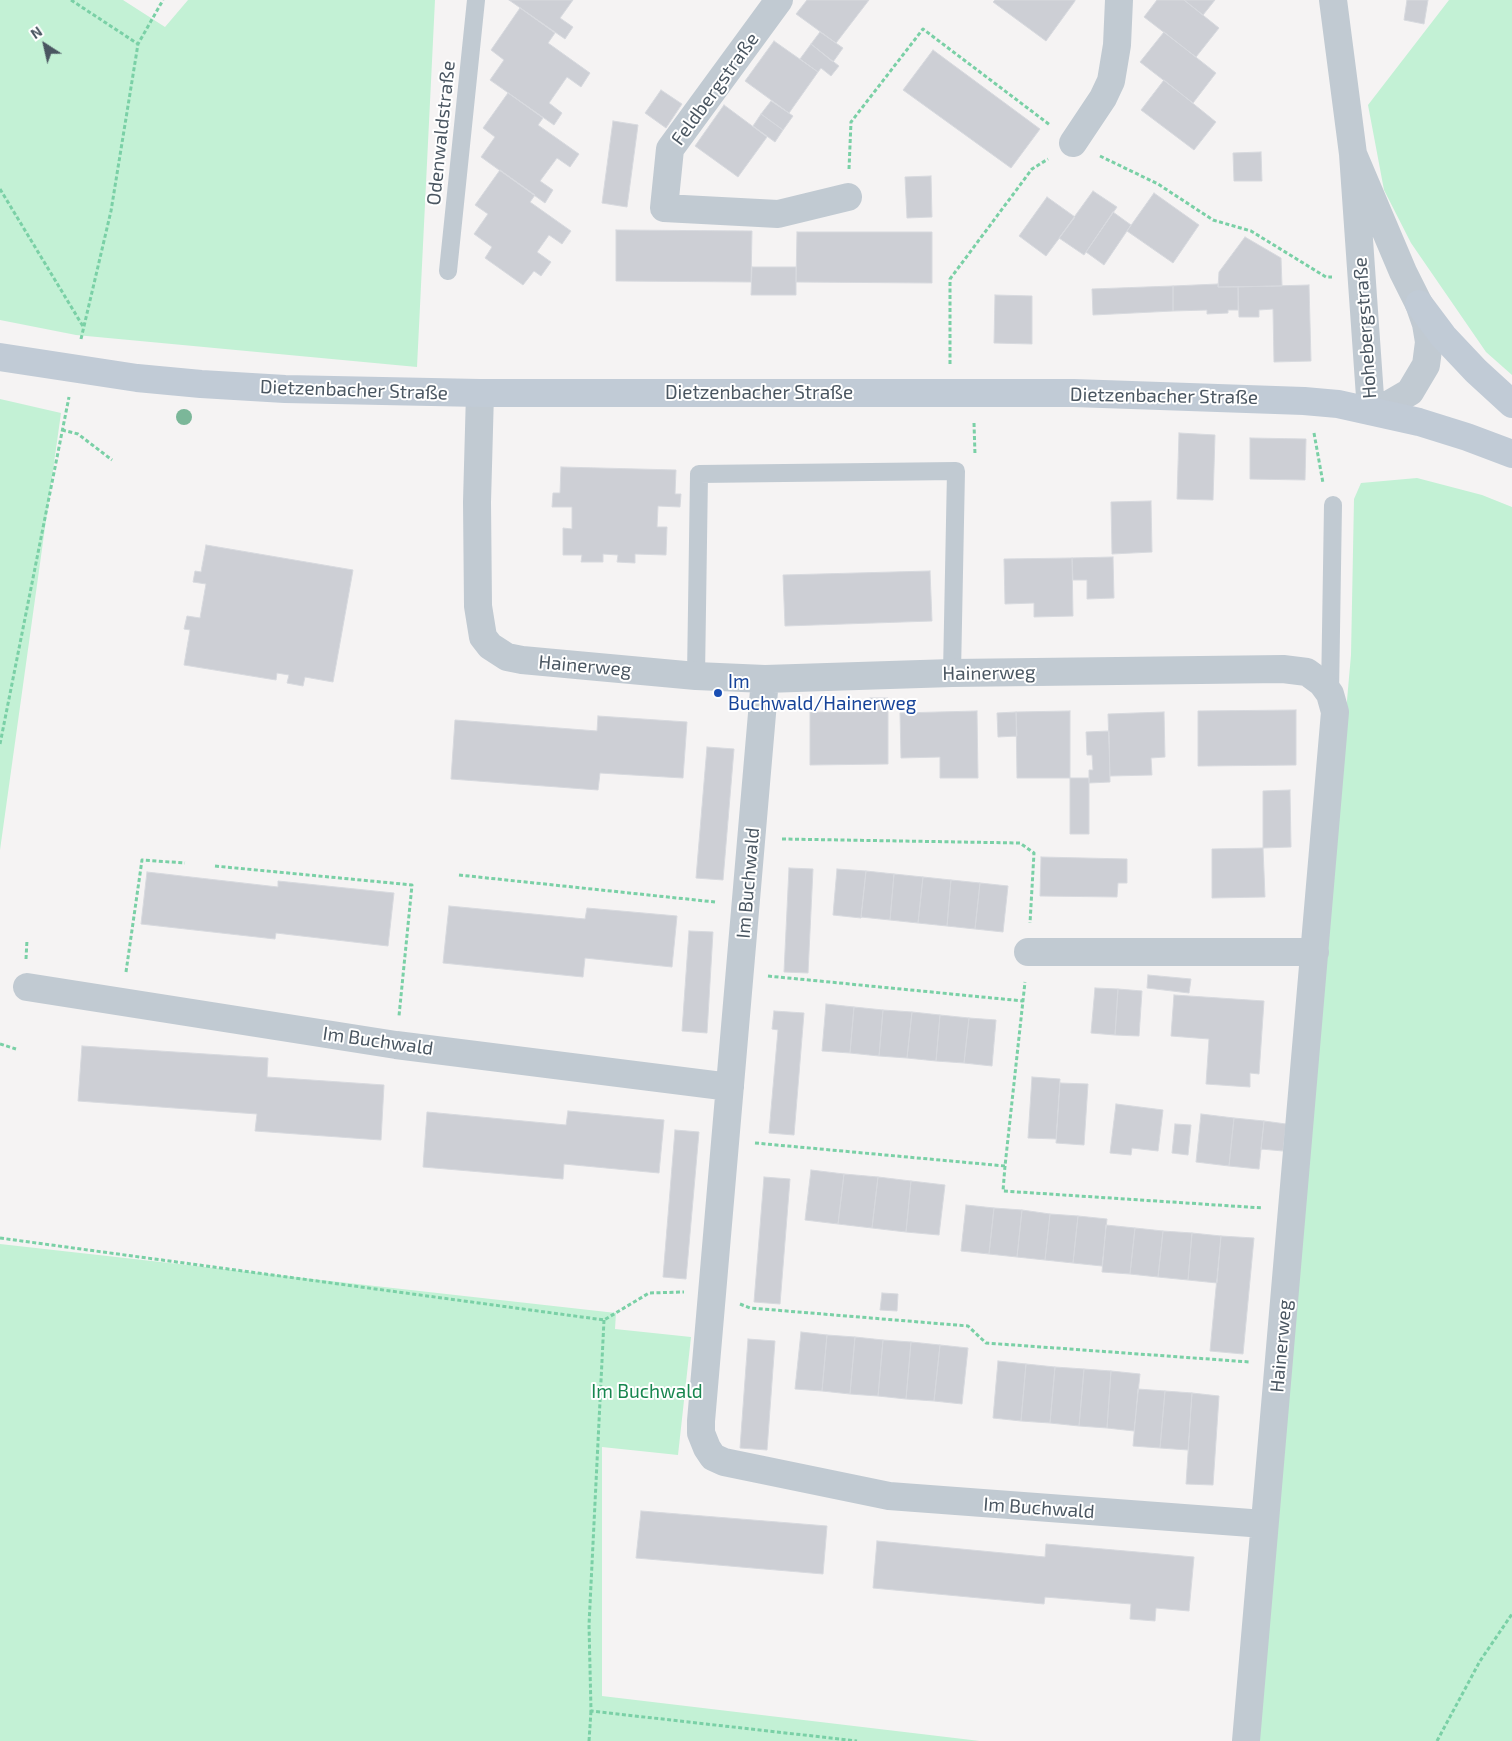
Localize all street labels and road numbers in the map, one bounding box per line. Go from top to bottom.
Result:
street label: Feldbergstraße [666,28,764,150]
street label: Odenwaldstraße [422,60,460,206]
street label: Hohebergstraße [1349,256,1381,400]
street label: Dietzenbacher Straße [260,375,448,405]
street label: Dietzenbacher Straße [665,382,853,404]
street label: Dietzenbacher Straße [1070,383,1258,409]
street label: Hainerweg [538,651,632,681]
street label: Hainerweg [942,661,1036,685]
street label: Im Buchwald [732,827,764,939]
street label: Im Buchwald [321,1022,435,1060]
street label: Hainerweg [1266,1299,1296,1393]
street label: Im Buchwald [983,1493,1095,1523]

